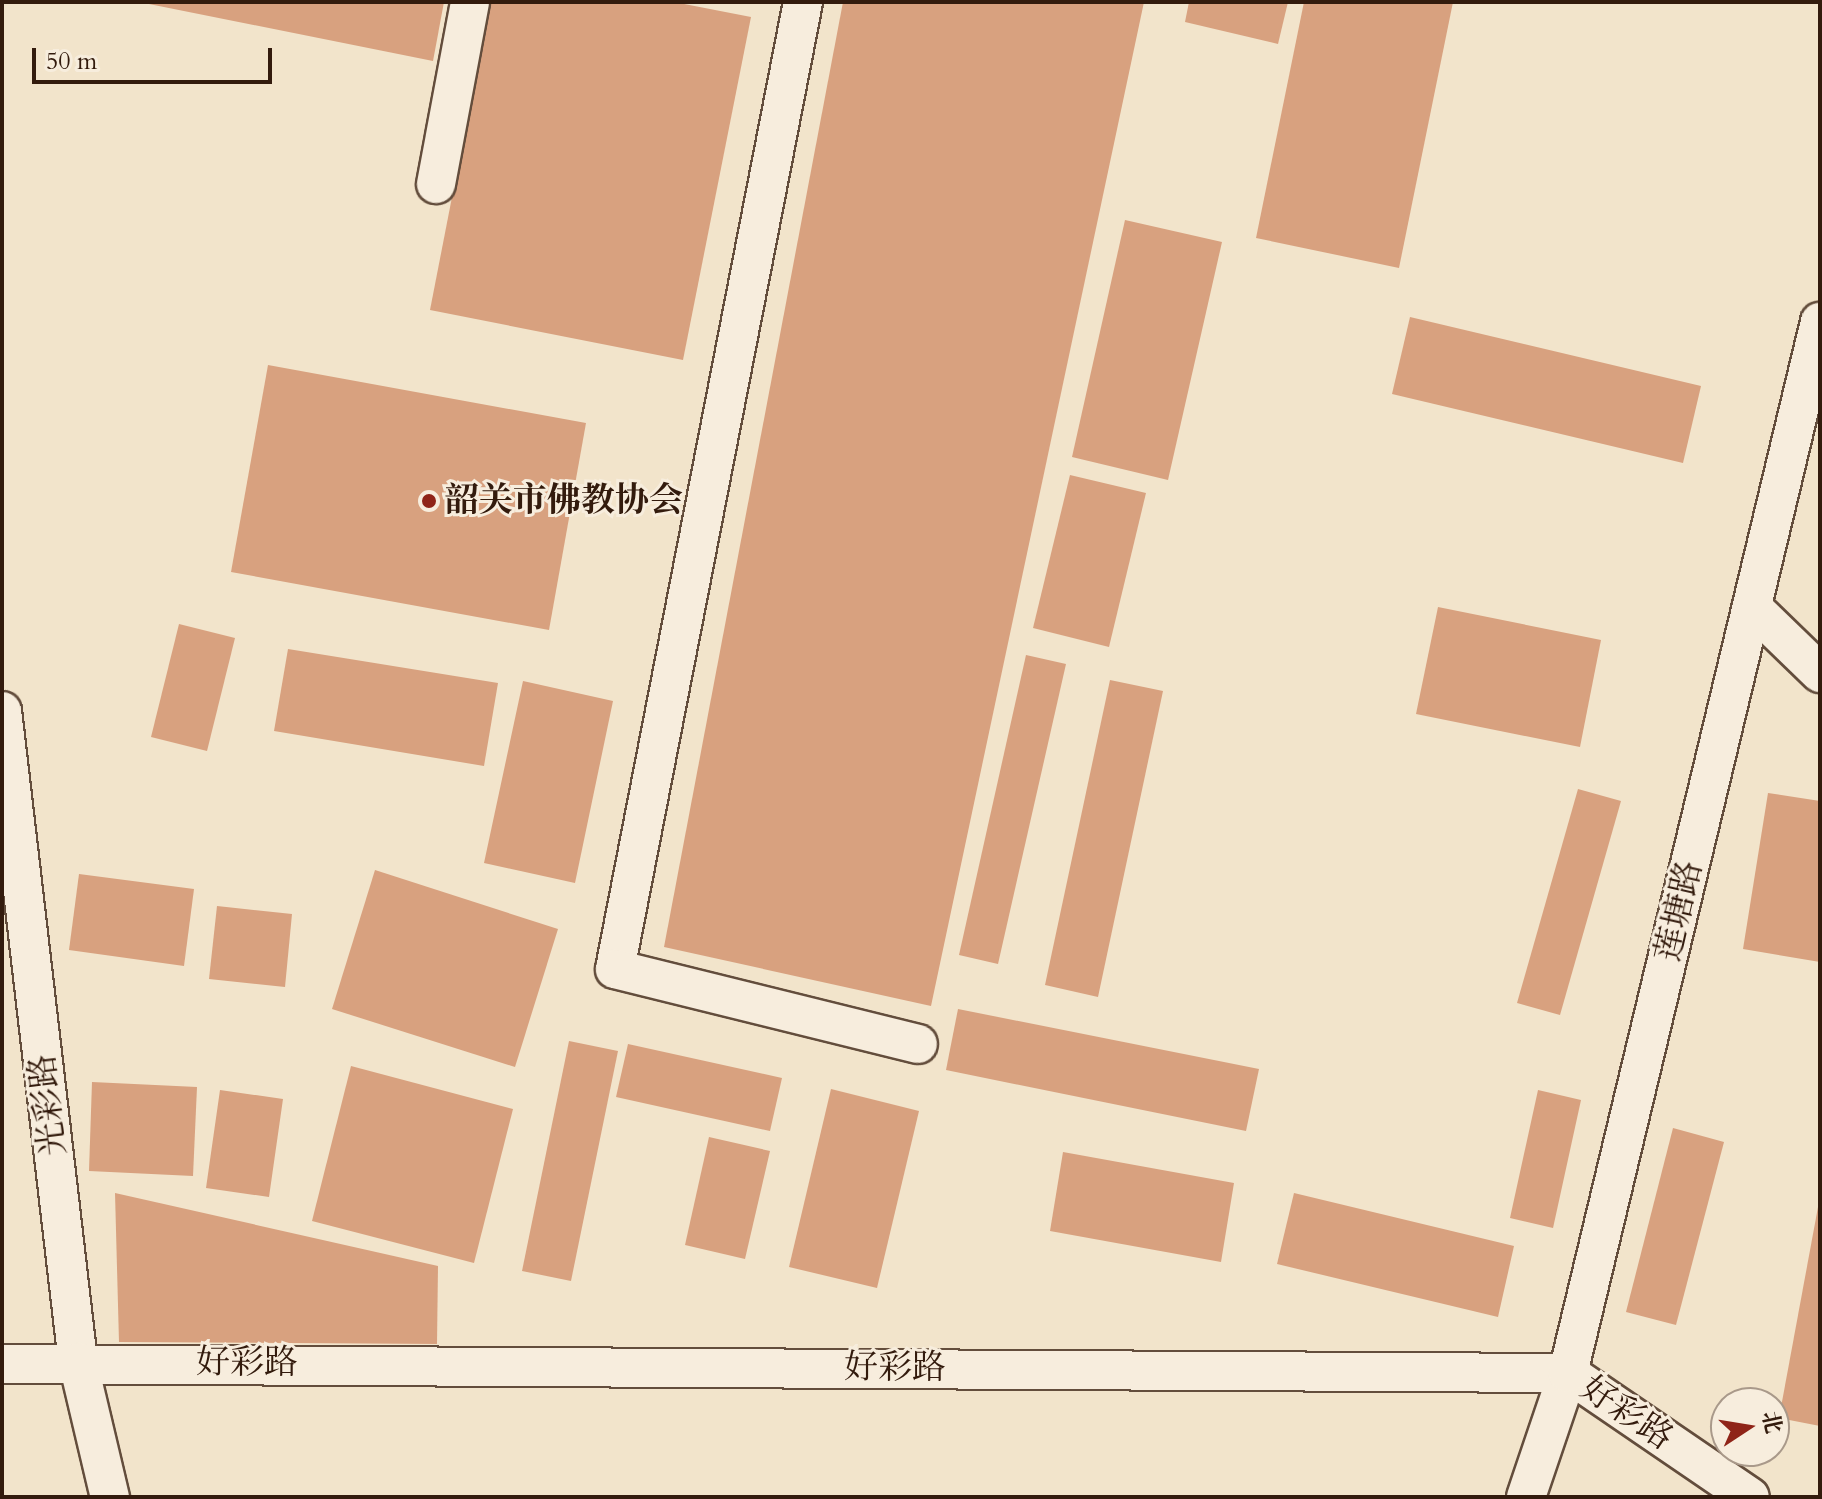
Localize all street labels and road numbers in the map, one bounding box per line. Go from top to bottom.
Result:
street label: 莲塘路 [1648,857,1710,965]
street label: 光彩路 [22,1052,74,1158]
street label: 好彩路 [196,1343,298,1383]
street label: 好彩路 [844,1348,946,1388]
street label: 好彩路 [1573,1368,1681,1458]

